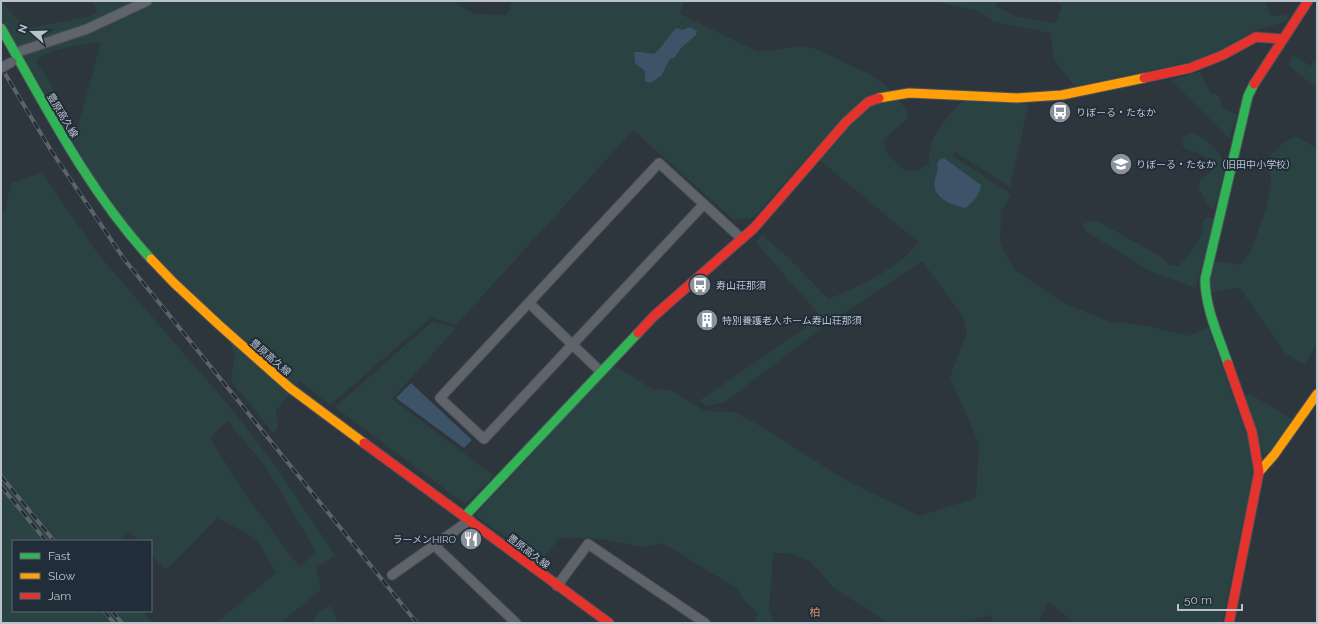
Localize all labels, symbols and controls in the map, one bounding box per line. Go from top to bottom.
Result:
north arrow [12,12,52,52]
text: N [16,23,31,35]
street label: 豊原高久線 [45,91,80,140]
bus stop icon: りぼーる・たなか [1047,99,1073,125]
place label: りぼーる・たなか [1076,107,1156,118]
school or university icon: りぼーる・たなか（旧田中小学校） [1108,151,1134,177]
place label: りぼーる・たなか（旧田中小学校） [1136,159,1296,170]
bus stop icon: 寿山荘那須 [687,272,713,298]
place label: 寿山荘那須 [716,280,766,291]
building icon: 特別養護老人ホーム寿山荘那須 [694,307,720,333]
place label: 特別養護老人ホーム寿山荘那須 [722,315,862,326]
street label: 豊原高久線 [248,337,293,378]
restaurant icon: ラーメンHIRO [458,526,484,552]
street label: 豊原高久線 [505,532,552,571]
place label: ラーメンHIRO [393,534,456,545]
legend [12,540,152,612]
text: Fast [48,549,71,563]
text: Slow [48,569,75,583]
scale bar [1178,586,1242,612]
text: Jam [48,589,71,603]
text: 50 m [1184,593,1212,607]
district label: 柏 [810,606,821,619]

